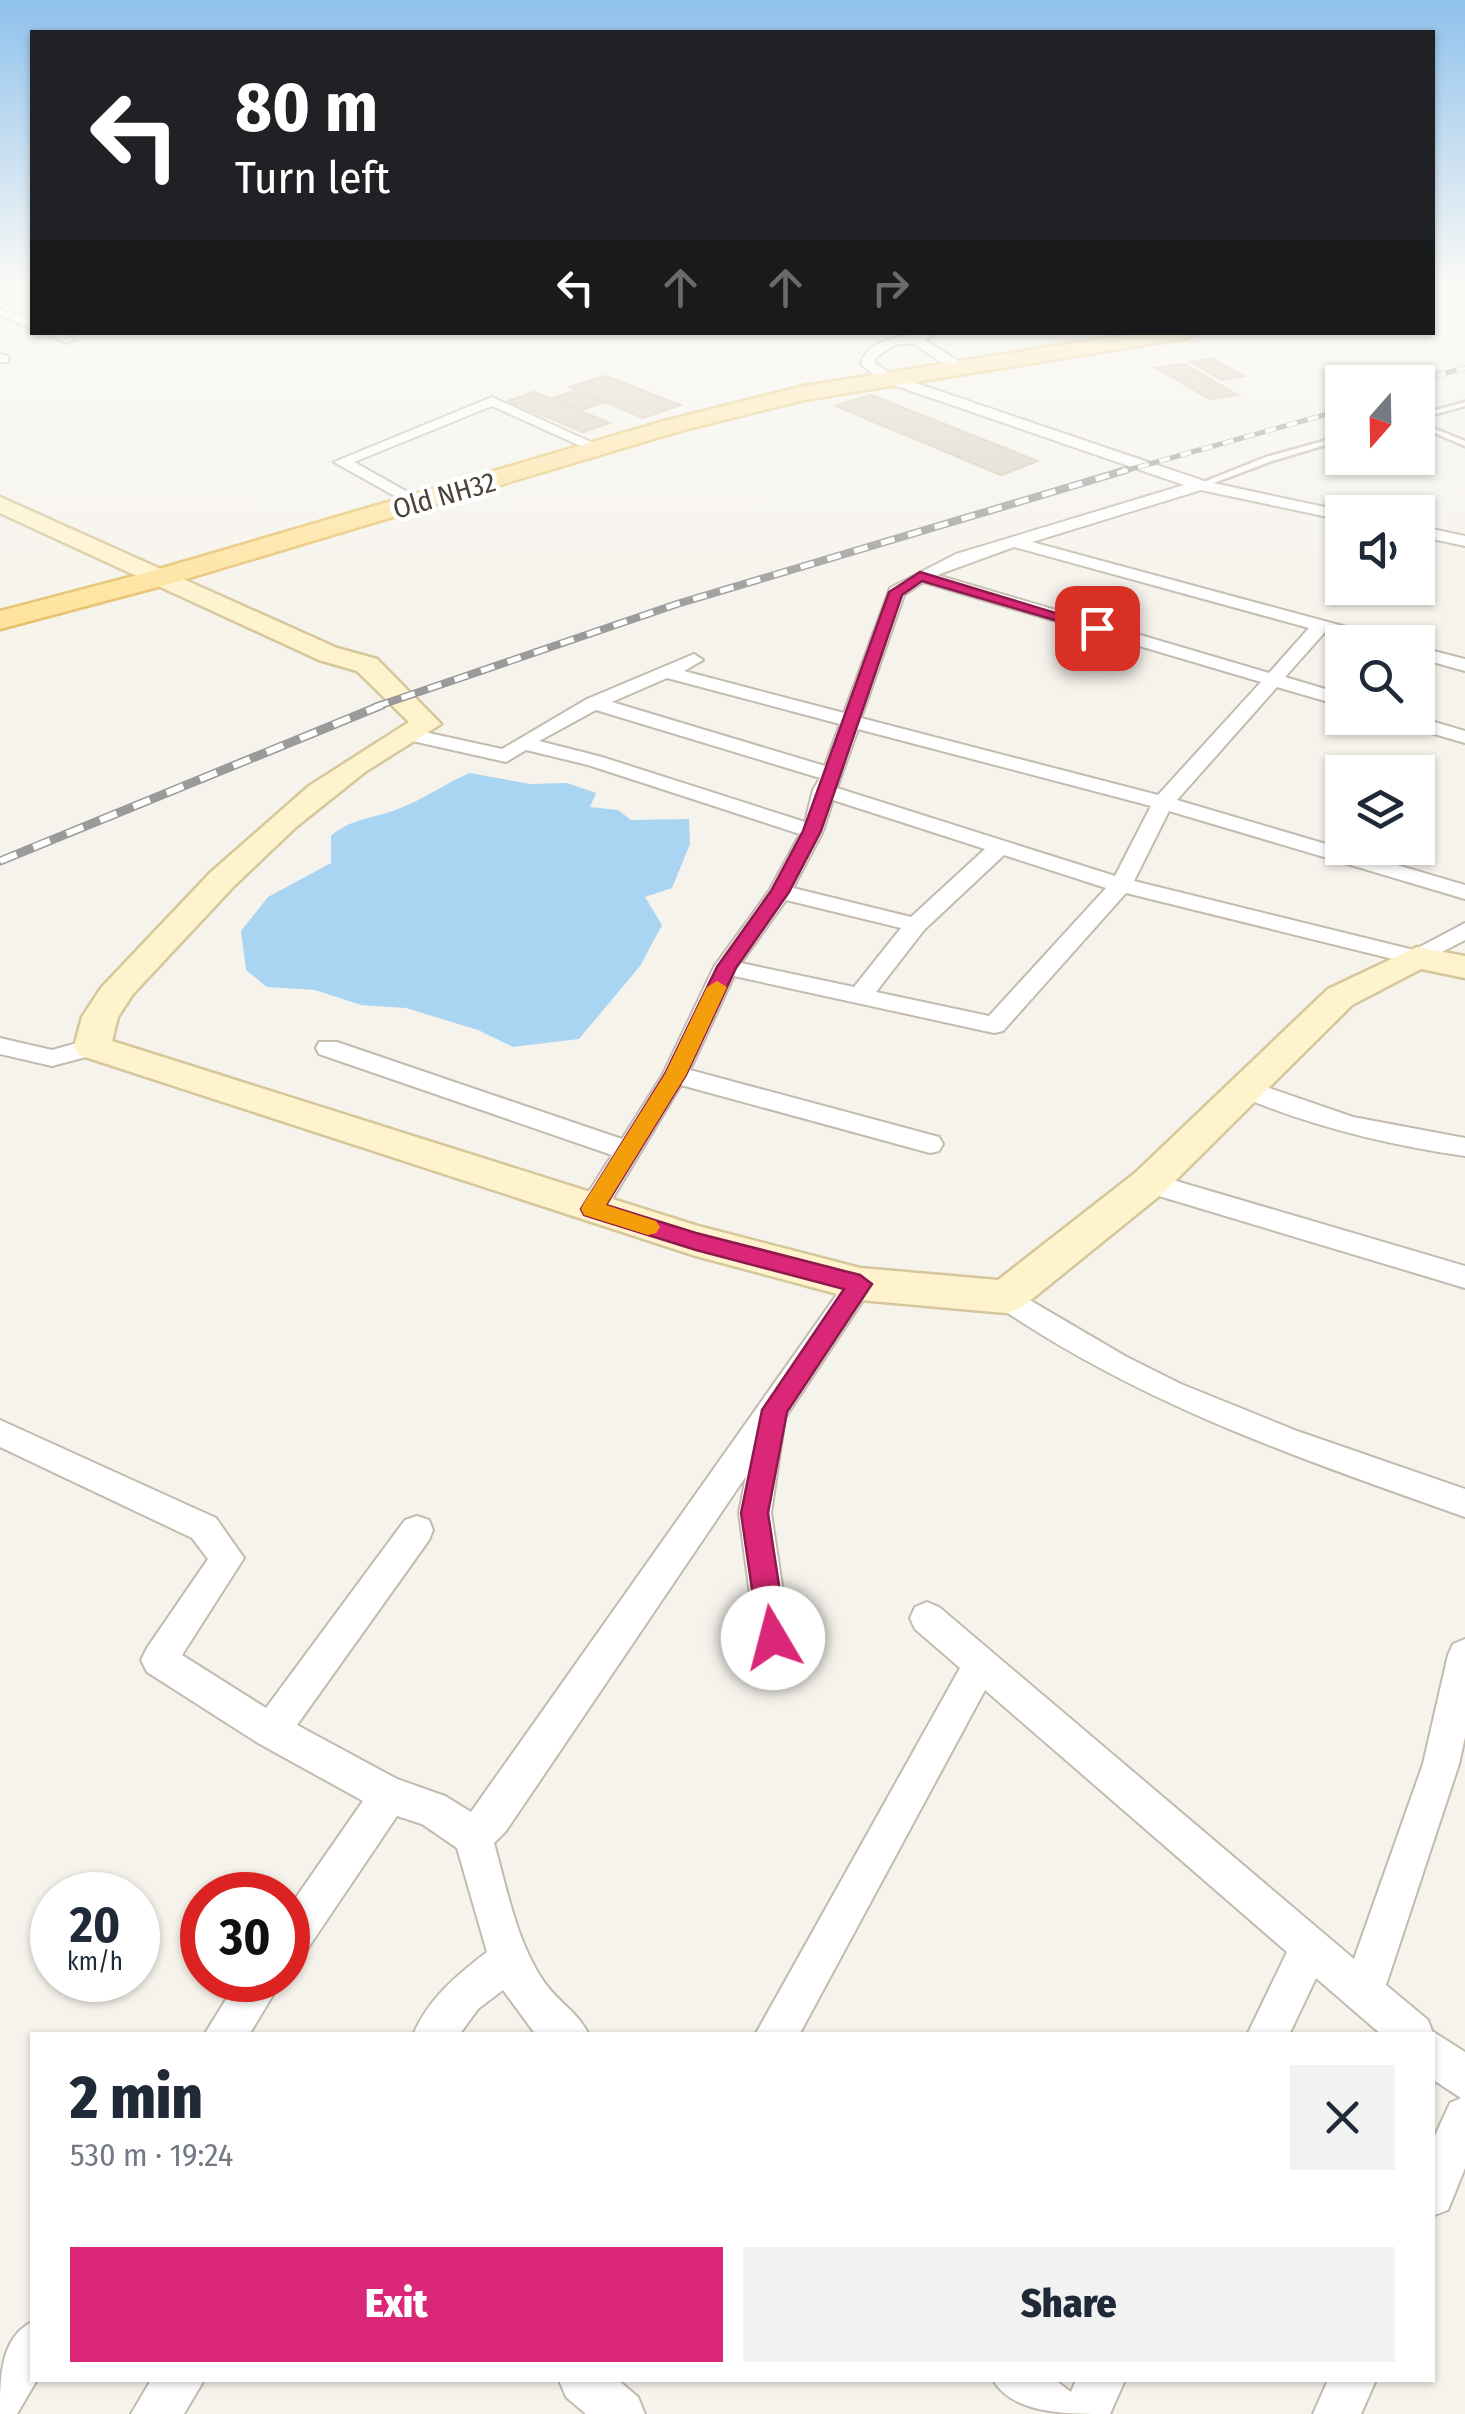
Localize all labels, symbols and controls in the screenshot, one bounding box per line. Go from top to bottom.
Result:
text: 80 m [235,66,378,150]
icon: left [70,70,200,200]
text: Turn left [235,151,390,205]
icon: left [548,260,603,315]
icon: ahead [653,260,708,315]
icon: ahead [758,260,813,315]
icon: right [863,260,918,315]
north arrow [1325,365,1435,475]
map controls [1325,365,1435,865]
street label: Old NH32 [389,465,499,526]
button: sound [1325,495,1435,605]
pin [1055,586,1140,671]
icon: arrive [1070,601,1125,656]
button: search [1325,625,1435,735]
button: layers [1325,755,1435,865]
position arrow [721,1586,825,1690]
speed limit sign: 30 [180,1872,310,2002]
text: 20 [70,1895,120,1955]
text: km/h [67,1947,123,1977]
text: 2 min [70,2062,203,2134]
button: close [1290,2065,1395,2170]
text: 530 m · 19:24 [70,2136,233,2174]
button: Exit [70,2247,723,2362]
button: Share [743,2247,1395,2362]

